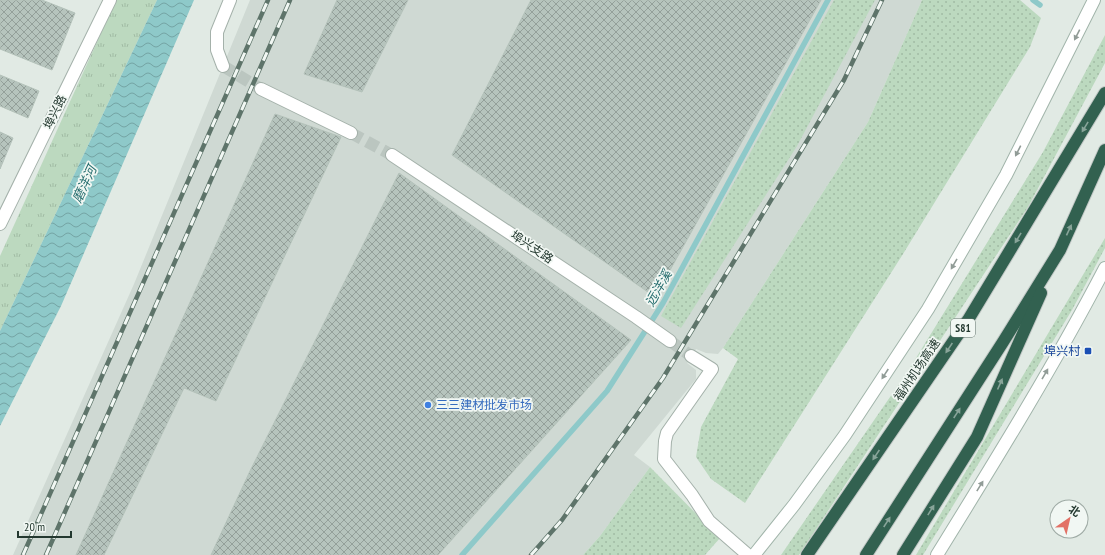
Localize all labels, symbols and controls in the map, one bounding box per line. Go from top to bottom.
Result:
one-way arrow [1073,29,1080,41]
street label: 埠兴路 [40,92,69,131]
one-way arrow [1081,121,1088,133]
one-way arrow [1015,145,1022,157]
water label: 磨洋河 [69,160,102,205]
one-way arrow [1066,225,1072,236]
street label: 埠兴支路 [508,227,556,266]
one-way arrow [1014,232,1021,244]
one-way arrow [951,258,958,270]
water label: 远洋溪 [641,265,677,309]
road number: S81 [951,319,975,337]
street label: 福州机场高速 [890,336,943,404]
one-way arrow [945,343,953,353]
place label: 埠兴村 [1044,343,1081,358]
marker: 埠兴村 [1083,346,1093,356]
one-way arrow [1042,368,1049,380]
one-way arrow [881,369,889,380]
one-way arrow [997,378,1003,390]
place label: 三三建材批发市场 [436,397,532,412]
marker: 三三建材批发市场 [423,400,433,410]
one-way arrow [954,407,961,419]
one-way arrow [872,450,880,461]
one-way arrow [976,480,983,492]
north arrow [1049,499,1089,539]
text: 北 [1066,502,1083,520]
one-way arrow [927,505,935,515]
scale bar [18,513,71,539]
one-way arrow [883,517,891,527]
text: 20 m [24,519,45,534]

